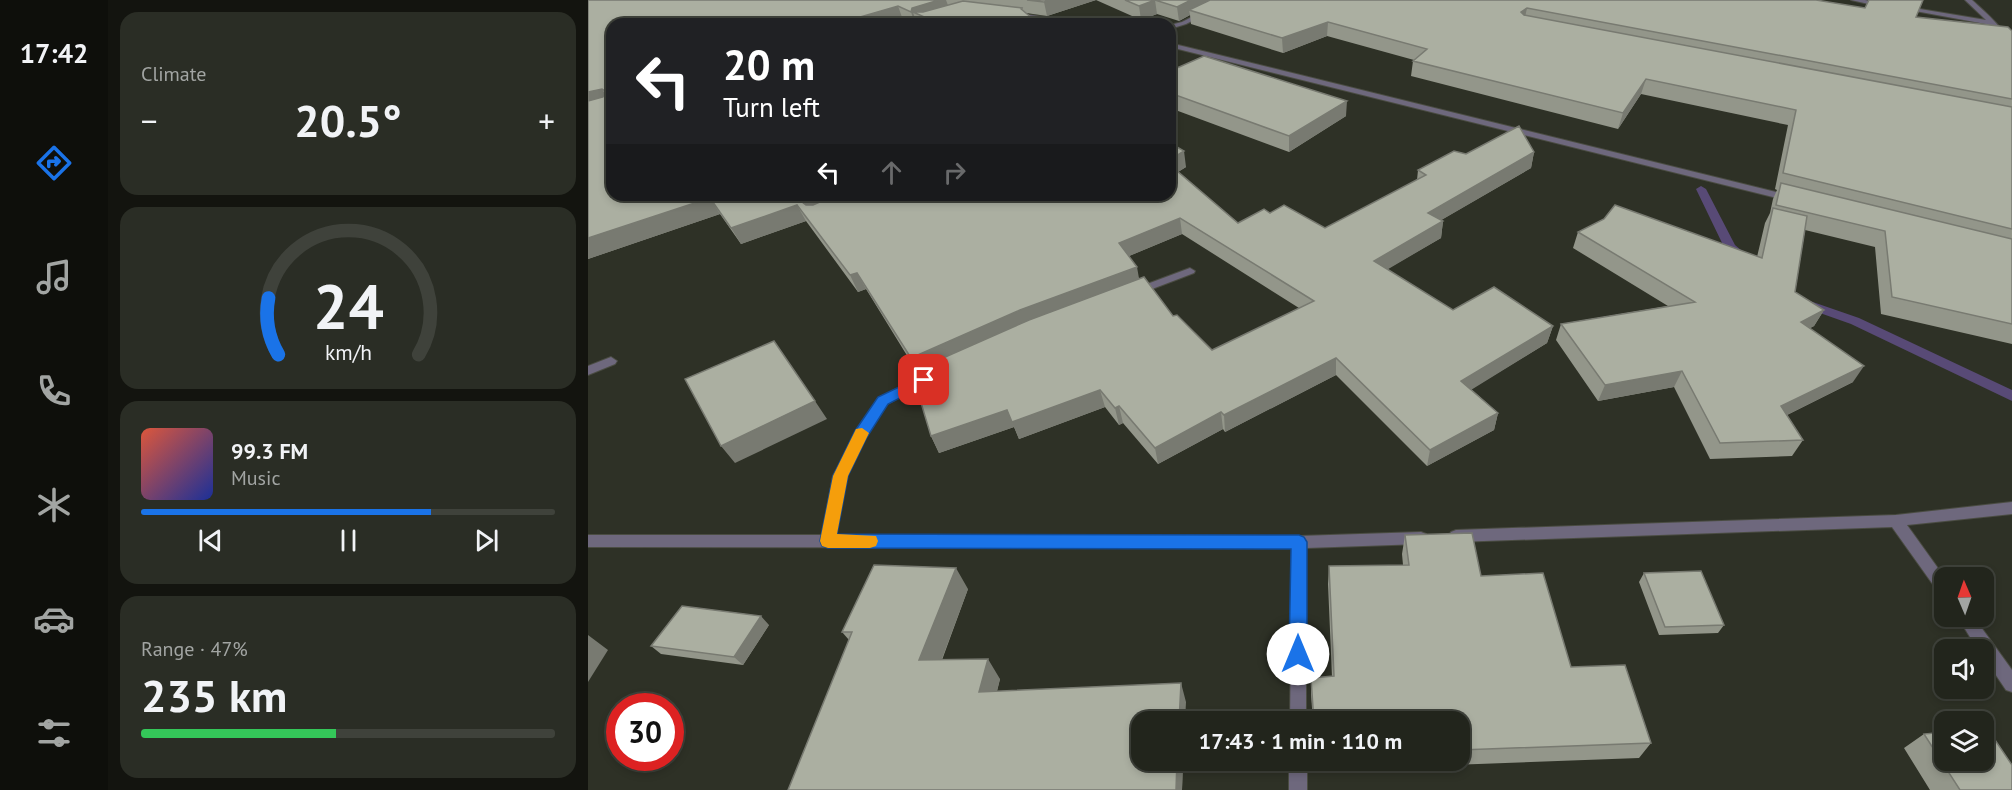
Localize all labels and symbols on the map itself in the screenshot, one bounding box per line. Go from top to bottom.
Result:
pin [898,354,949,405]
north arrow [1934,567,1994,627]
position arrow [1266,622,1330,686]
speed limit sign: 30 [606,693,684,771]

